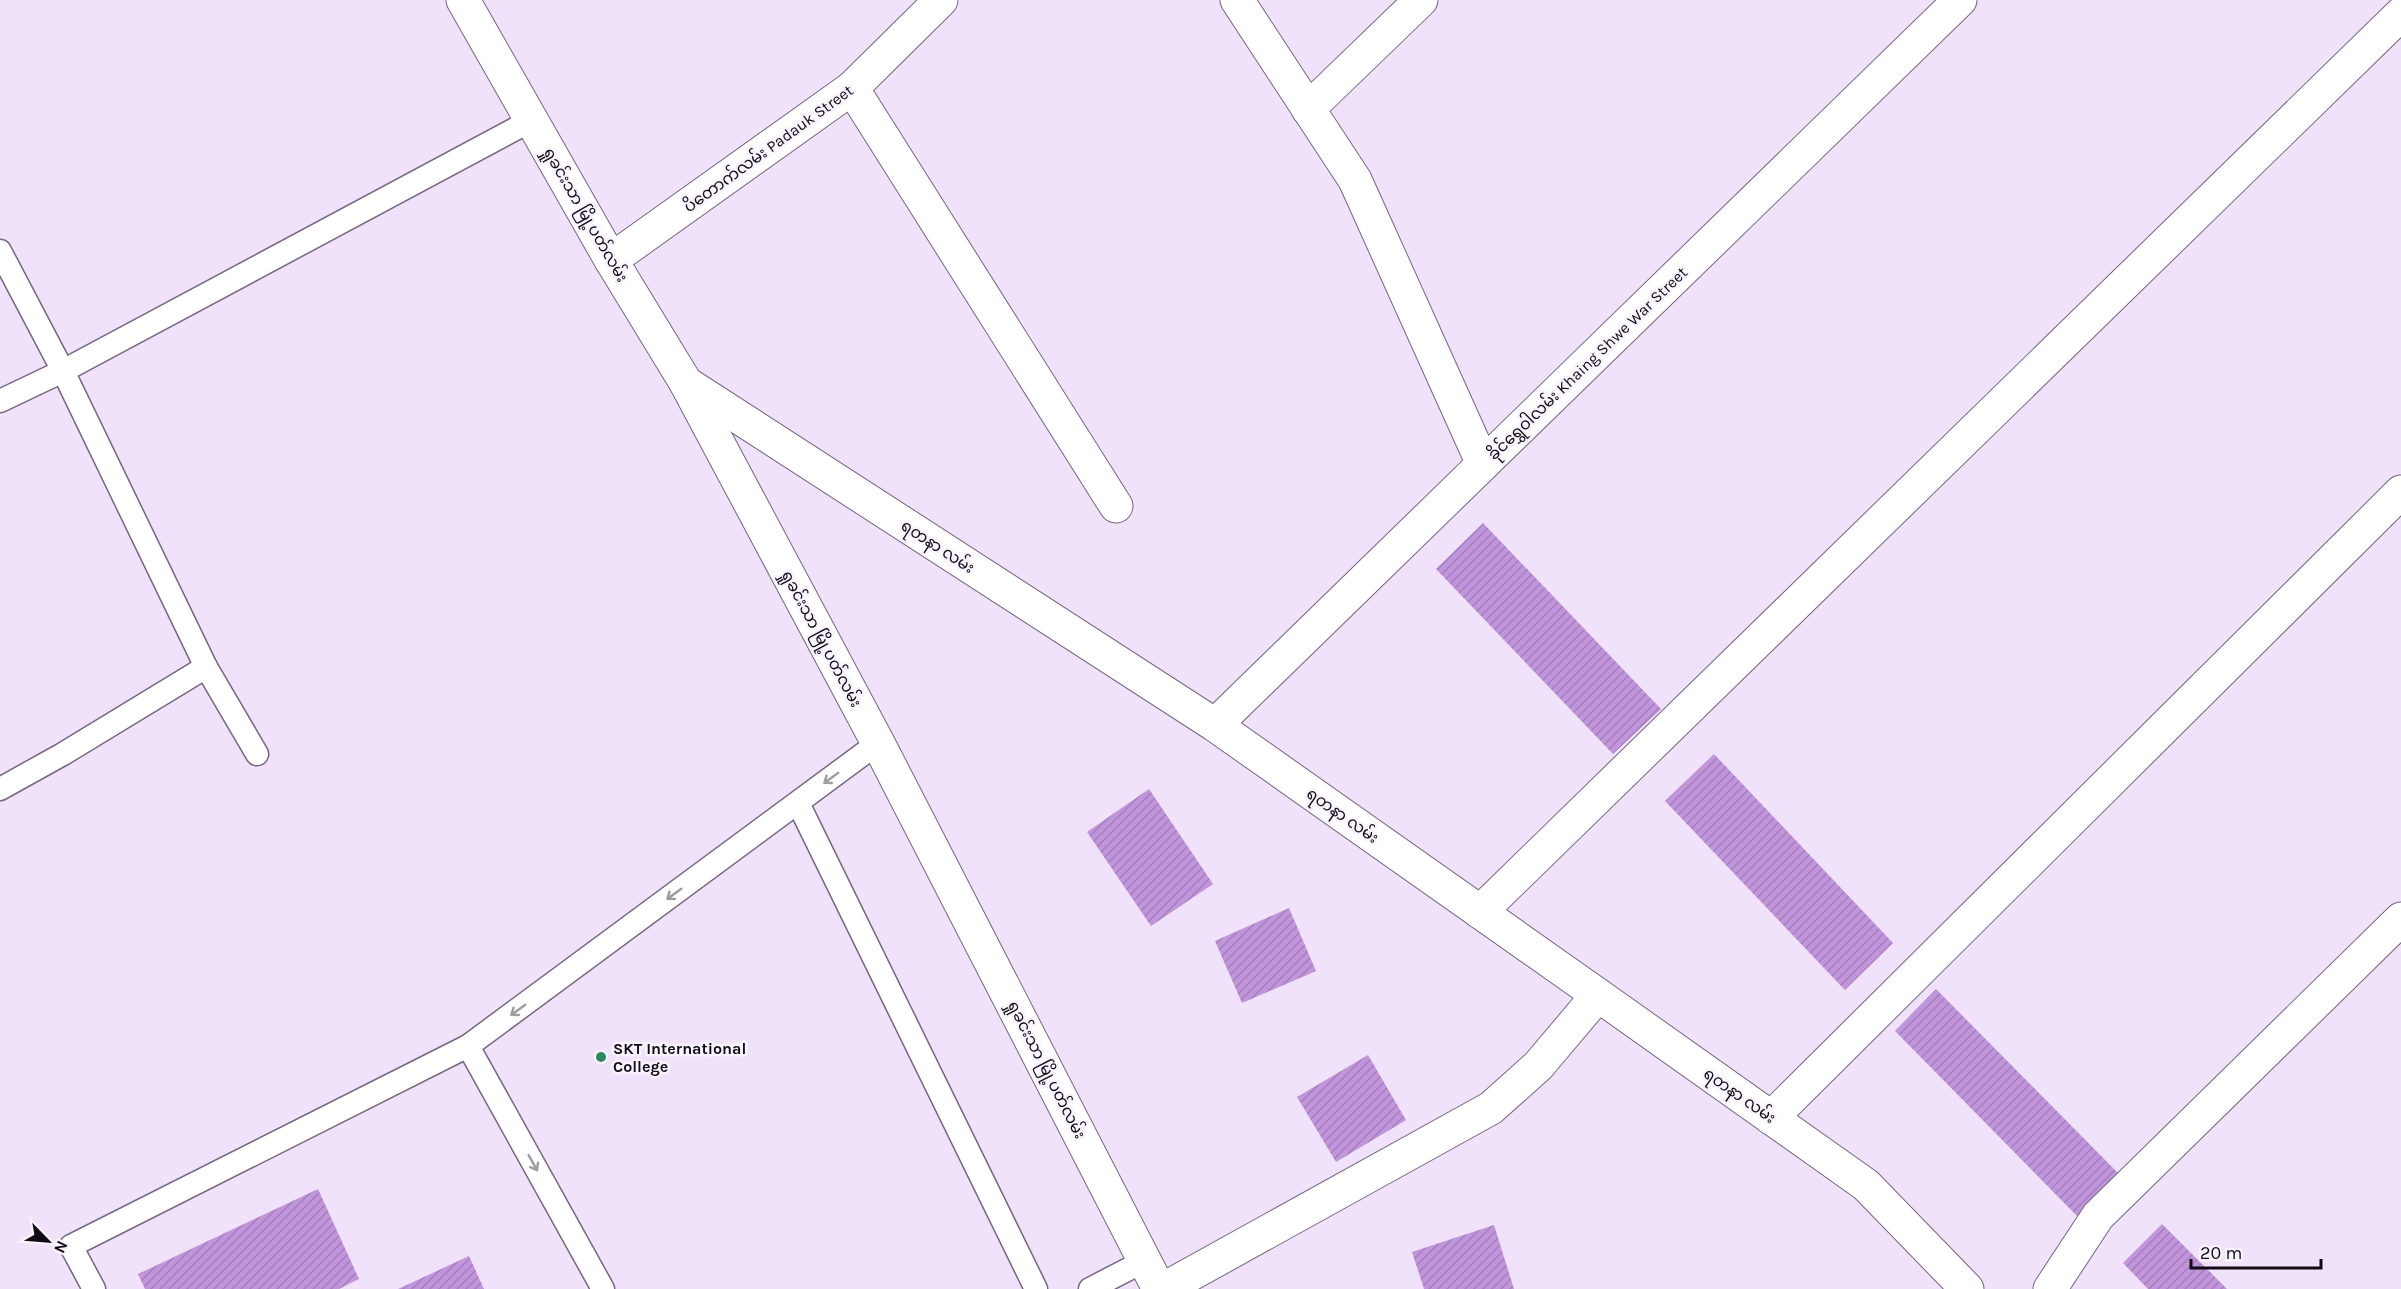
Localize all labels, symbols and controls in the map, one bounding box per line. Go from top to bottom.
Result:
street label: ပိတောက်လမ်း Padauk Street [679,79,857,216]
street label: ရှုခင်းသာ မြို့ပတ်လမ်း [536,142,634,287]
street label: ခိုင်ရွှေဝါလမ်း Khaing Shwe War Street [1482,261,1694,468]
street label: ရတနာ လမ်း [895,514,979,581]
street label: ရှုခင်းသာ မြို့ပတ်လမ်း [774,565,868,712]
one-way arrow [824,772,840,784]
street label: ရတနာ လမ်း [1301,782,1384,850]
one-way arrow [667,888,683,900]
street label: ရှုခင်းသာ မြို့ပတ်လမ်း [1000,996,1092,1144]
one-way arrow [510,1004,526,1016]
place label: SKT International College [613,1039,746,1076]
marker: SKT International College [594,1050,608,1064]
street label: ရတနာ လမ်း [1698,1062,1781,1130]
one-way arrow [527,1154,539,1171]
north arrow [18,1211,78,1271]
scale bar [2191,1232,2322,1270]
text: N [50,1238,72,1256]
text: 20 m [2200,1242,2242,1264]

